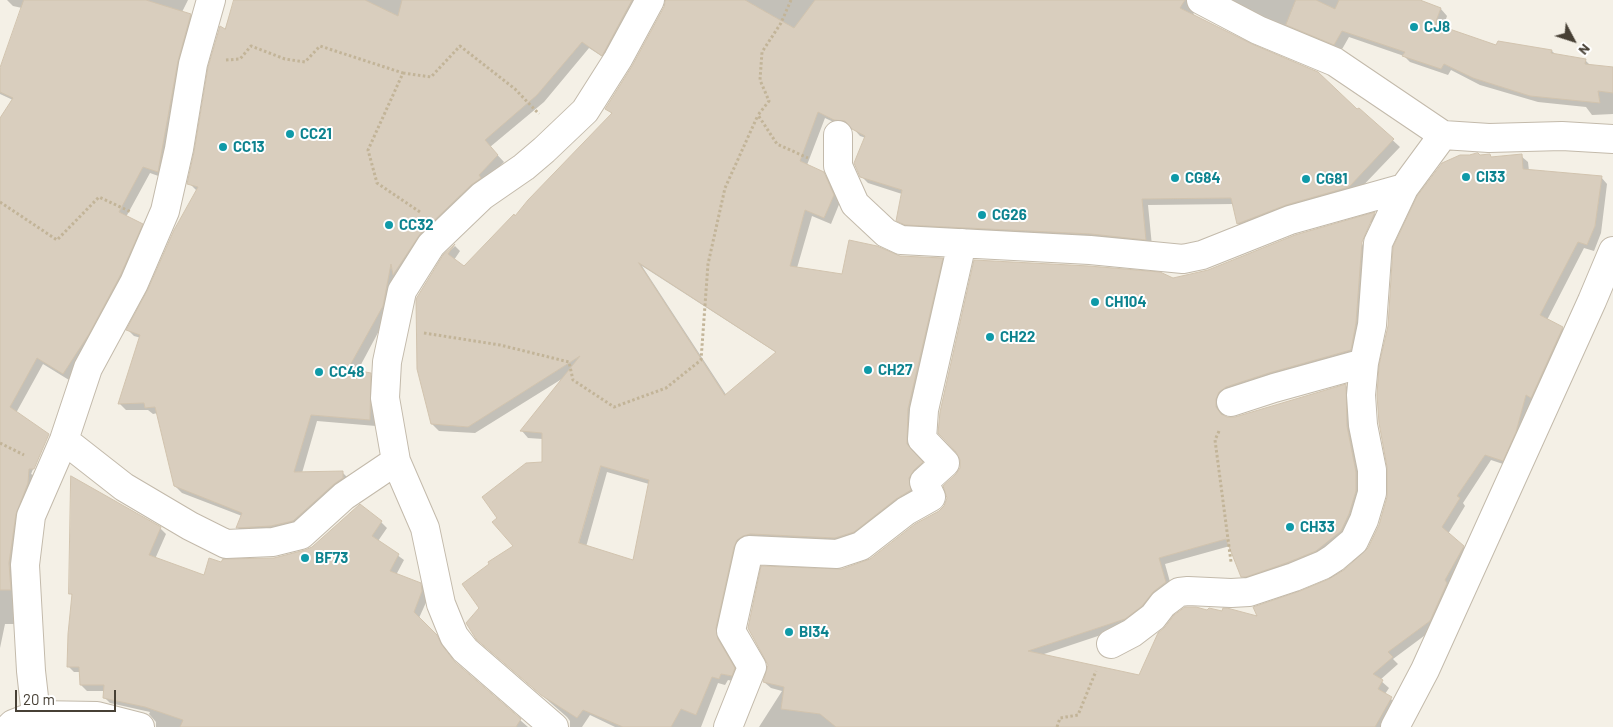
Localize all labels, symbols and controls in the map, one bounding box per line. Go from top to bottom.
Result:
north arrow [1548,15,1598,65]
place label: CJ8 [1424,18,1450,36]
marker: CJ8 [1408,21,1420,33]
text: N [1575,41,1594,59]
place label: CC21 [300,125,332,143]
marker: CC21 [284,128,296,140]
place label: CC13 [233,138,265,156]
marker: CC13 [217,141,229,153]
place label: CI33 [1476,168,1505,186]
place label: CG84 [1185,169,1220,187]
place label: CG81 [1316,170,1348,188]
marker: CI33 [1460,171,1472,183]
marker: CG84 [1169,172,1181,184]
marker: CG81 [1300,173,1312,185]
place label: CG26 [992,206,1027,224]
marker: CG26 [976,209,988,221]
place label: CC32 [399,216,434,234]
marker: CC32 [383,219,395,231]
place label: CH104 [1105,293,1146,311]
marker: CH104 [1089,296,1101,308]
place label: CH22 [1000,328,1035,346]
marker: CH22 [984,331,996,343]
place label: CH27 [878,361,912,379]
place label: CC48 [329,363,364,381]
marker: CH27 [862,364,874,376]
marker: CC48 [313,366,325,378]
place label: CH33 [1300,518,1335,536]
marker: CH33 [1284,521,1296,533]
place label: BF73 [315,549,348,567]
marker: BF73 [299,552,311,564]
place label: BI34 [799,623,829,641]
marker: BI34 [783,626,795,638]
scale bar [18,680,119,712]
text: 20 m [23,690,55,708]

